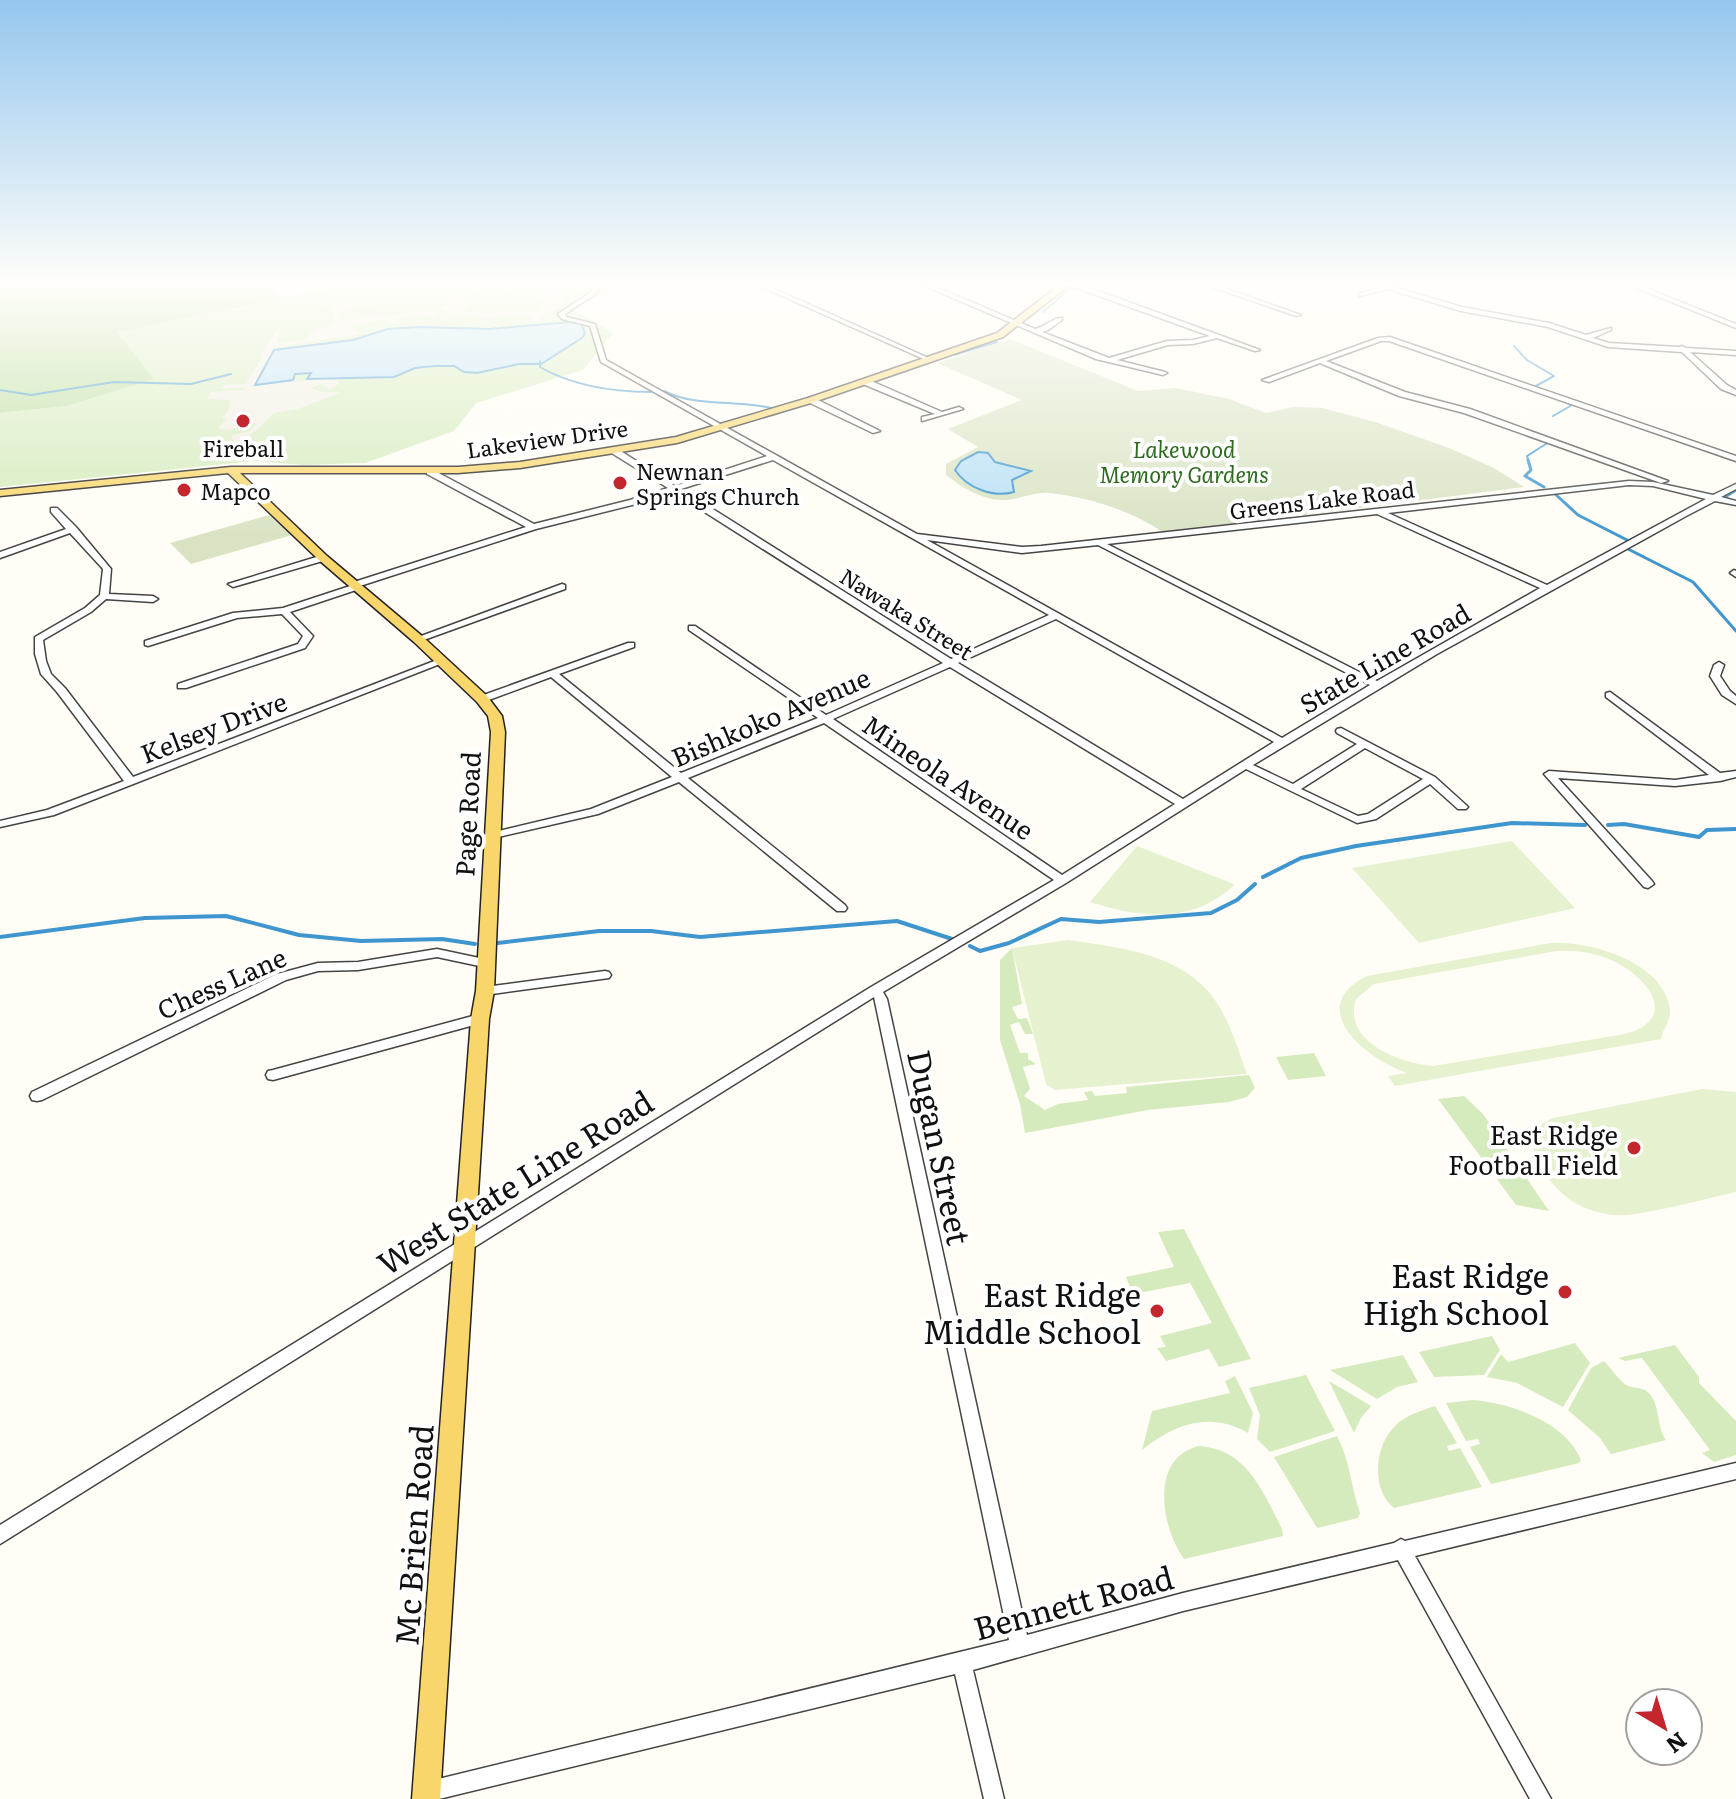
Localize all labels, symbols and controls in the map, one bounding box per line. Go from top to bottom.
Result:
street label: Lakeview Drive [464,410,630,466]
marker: Fireball [234,412,252,430]
place label: Fireball [202,431,284,464]
park label: Lakewood Memory Gardens [1099,432,1269,490]
place label: Newnan Springs Church [636,454,800,512]
street label: Greens Lake Road [1228,471,1416,527]
place label: Mapco [200,474,271,507]
marker: Newnan Springs Church [611,474,629,492]
marker: Mapco [175,481,193,499]
street label: Nawaka Street [834,559,980,667]
street label: State Line Road [1291,592,1477,722]
street label: Bishkoko Avenue [665,657,875,775]
street label: Kelsey Drive [134,680,292,772]
street label: Mineola Avenue [856,704,1042,848]
street label: Page Road [443,750,489,878]
street label: Chess Lane [150,936,292,1028]
street label: Dugan Street [897,1045,985,1249]
street label: West State Line Road [367,1076,661,1286]
place label: East Ridge Football Field [1448,1114,1618,1183]
marker: East Ridge Football Field [1625,1139,1643,1157]
place label: East Ridge High School [1363,1250,1549,1335]
place label: East Ridge Middle School [923,1269,1141,1354]
marker: East Ridge High School [1556,1283,1574,1301]
marker: East Ridge Middle School [1148,1302,1166,1320]
street label: Mc Brien Road [380,1422,444,1648]
street label: Bennett Road [968,1551,1178,1651]
north arrow [1624,1687,1704,1767]
text: N [1660,1725,1695,1763]

